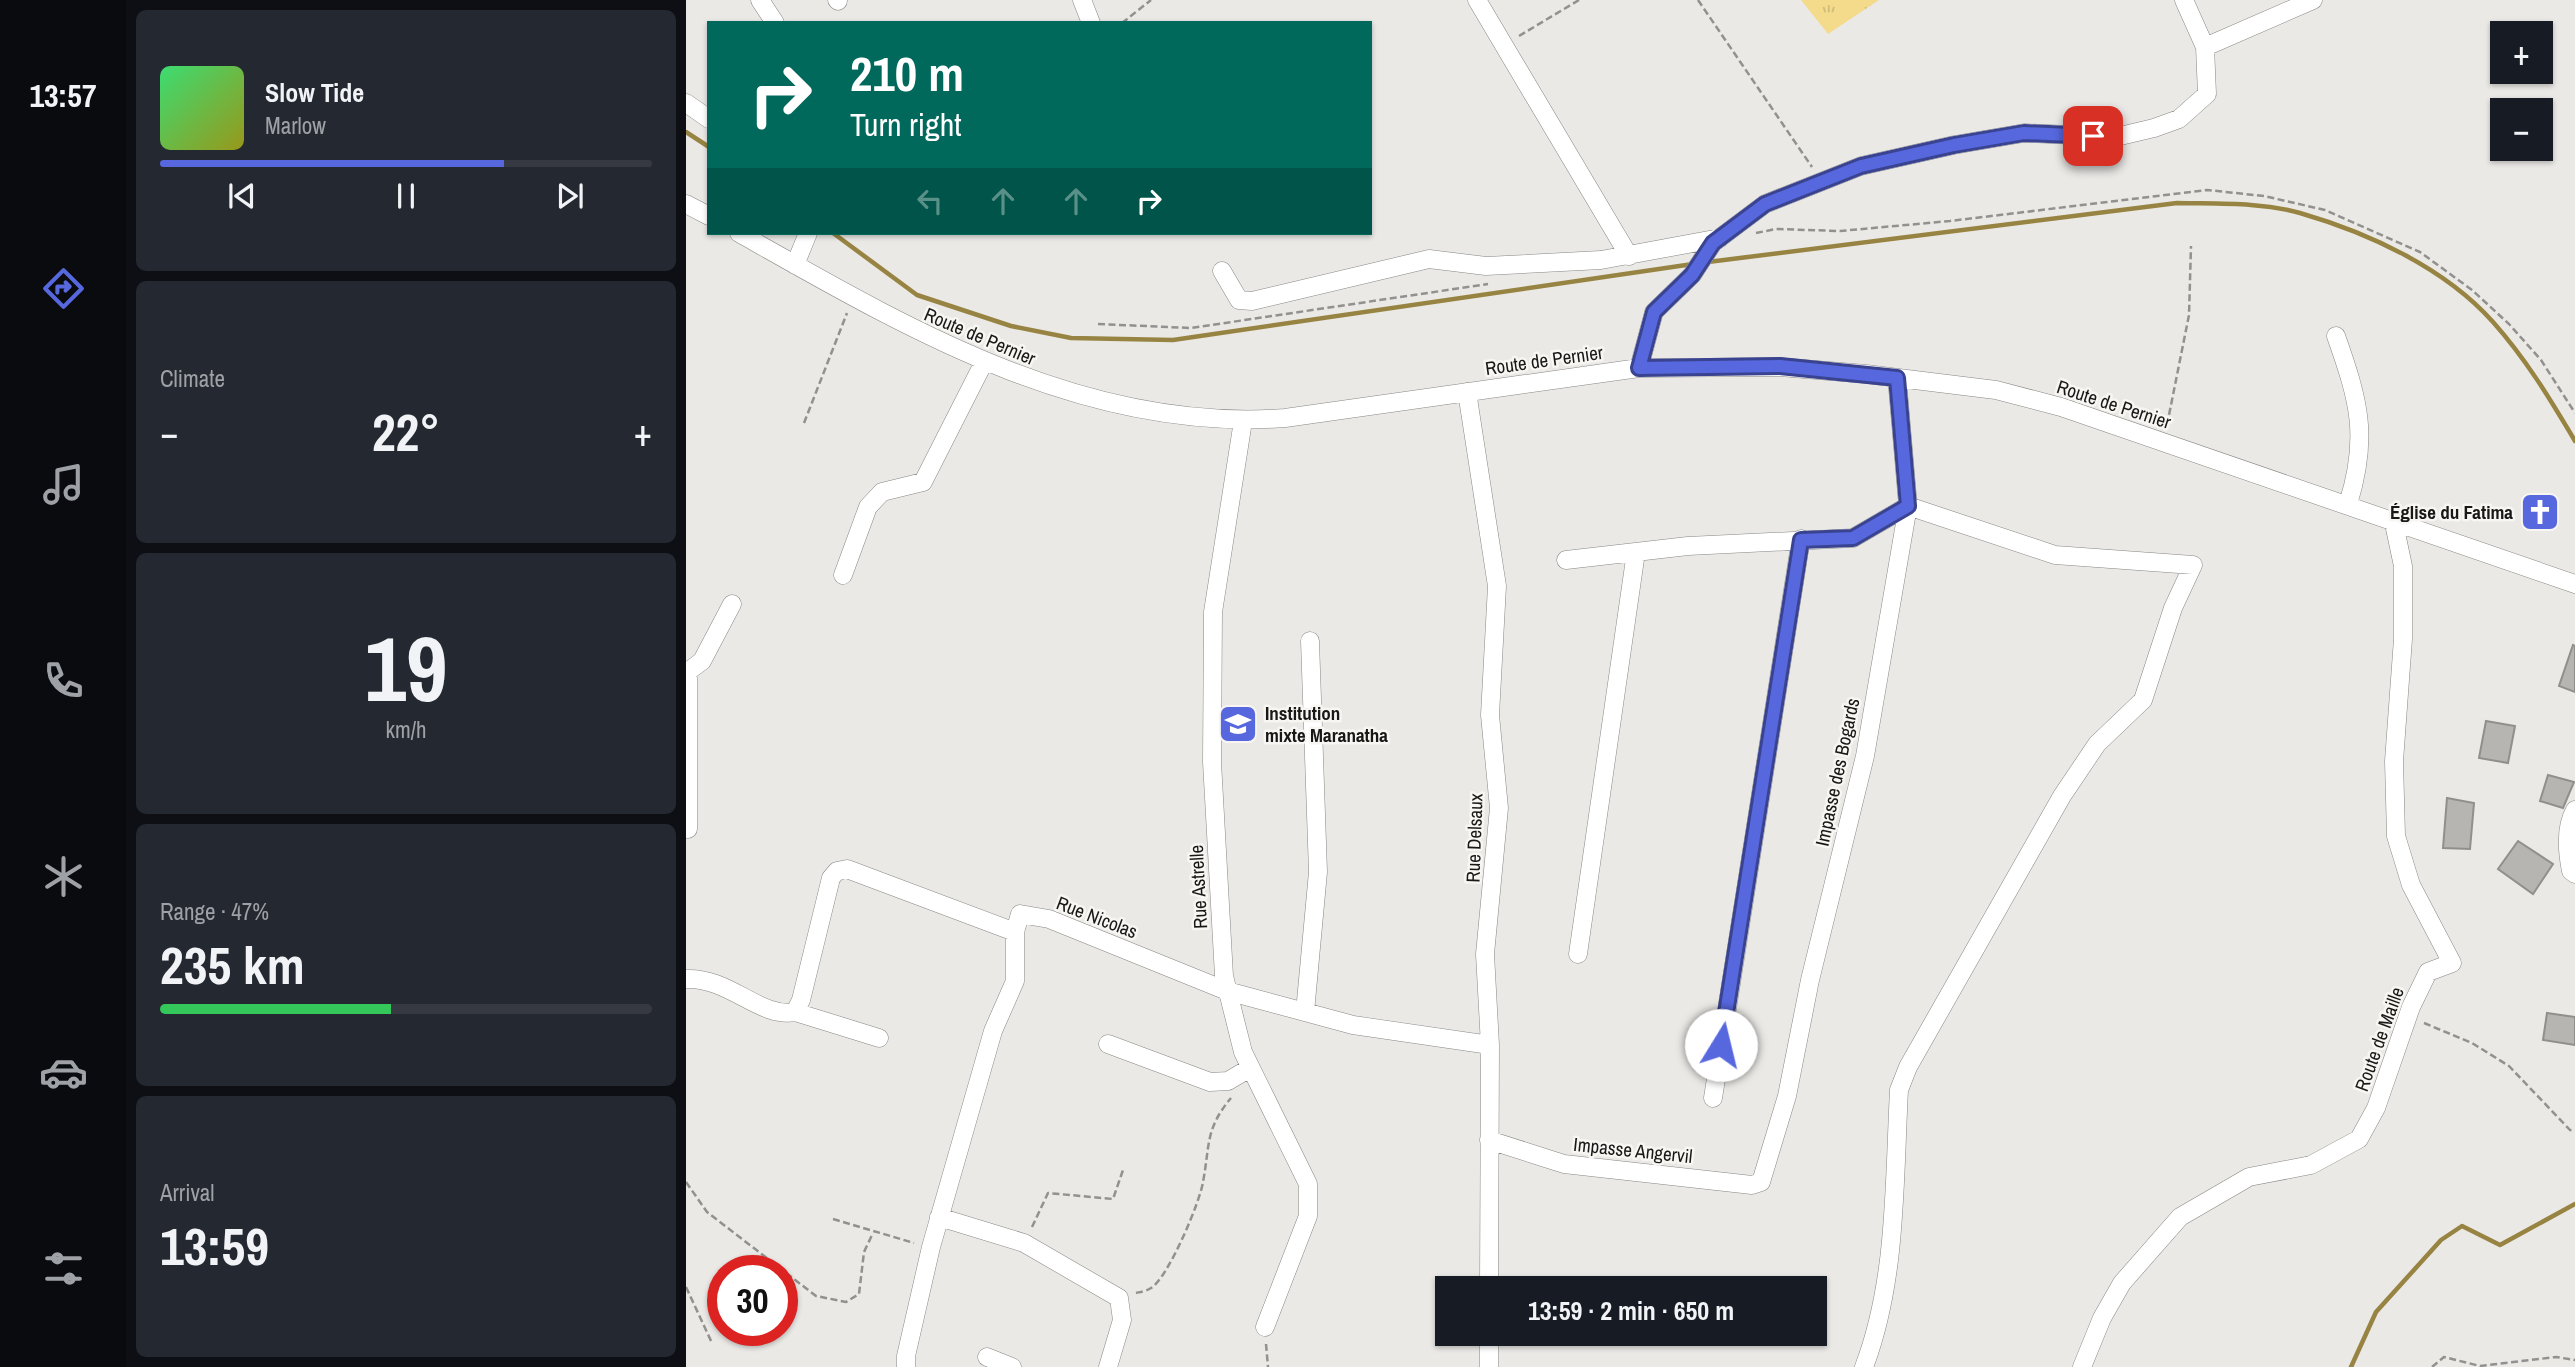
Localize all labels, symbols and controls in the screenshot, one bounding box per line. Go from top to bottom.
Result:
map controls [2490,21,2553,161]
button: + [2490,21,2553,84]
text: 210 m [850,40,964,106]
icon: right [735,49,826,140]
text: 13:57 [29,74,97,117]
text: Slow Tide [265,75,364,110]
button: − [2490,98,2553,161]
text: Turn right [850,103,962,146]
pin [2063,106,2123,166]
text: Marlow [265,110,326,141]
icon: arrive [2074,117,2112,155]
icon: previous [223,177,261,215]
icon: pause [387,177,425,215]
icon: next [551,177,589,215]
icon: left [911,182,949,220]
icon: ahead [984,182,1022,220]
icon: ahead [1057,182,1095,220]
icon: right [1130,182,1168,220]
icon: directions [39,264,88,313]
street label: Route de Pernier [920,301,1040,371]
street label: Route de Pernier [1483,339,1605,381]
text: Climate [160,363,225,394]
street label: Route de Pernier [2054,373,2175,435]
text: 22° [372,397,440,467]
text: − [160,407,178,458]
text: + [634,407,652,458]
icon: music [39,460,88,509]
church icon: Église du Fatima [2519,491,2561,533]
place label: Église du Fatima [2390,499,2513,525]
text: 19 [365,607,448,729]
icon: phone [39,656,88,705]
street label: Impasse des Bogards [1809,695,1865,848]
place label: Institution mixte Maranatha [1265,700,1388,748]
school or university icon: Institution mixte Maranatha [1217,703,1259,745]
text: km/h [386,714,426,745]
street label: Rue Delsaux [1459,793,1489,883]
street label: Rue Astrelle [1183,844,1213,930]
icon: climate [39,852,88,901]
street label: Rue Nicolas [1053,890,1141,944]
text: Range · 47% [160,896,269,927]
text: 235 km [160,930,305,1000]
street label: Route de Maille [2348,983,2410,1095]
position arrow [1684,1008,1758,1082]
icon: car [39,1048,88,1097]
street label: Impasse Angervil [1572,1131,1694,1169]
text: Arrival [160,1177,215,1208]
text: 13:59 [160,1211,269,1281]
icon: filters [39,1244,88,1293]
speed limit sign: 30 [707,1255,798,1346]
text: 13:59 · 2 min · 650 m [1528,1293,1734,1328]

